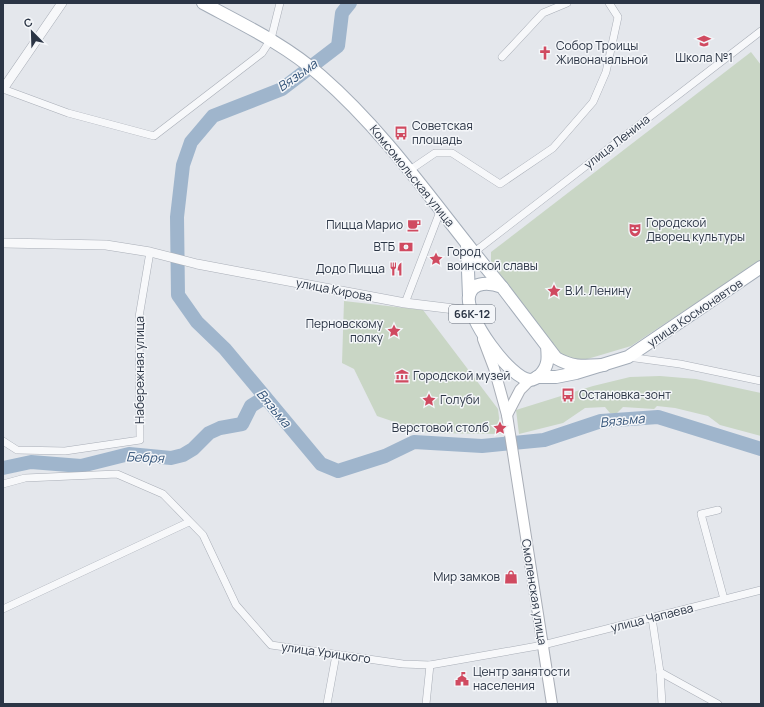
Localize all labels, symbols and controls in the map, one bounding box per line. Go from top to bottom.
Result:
north arrow [12,12,52,52]
text: С [21,14,35,31]
school or university icon: Школа №1 [696,33,712,49]
place label: Собор Троицы Живоначальной [556,37,648,68]
church icon: Собор Троицы Живоначальной [537,45,553,61]
place label: Школа №1 [675,49,733,66]
water label: Вязьма [273,54,321,95]
street label: улица Ленина [580,110,653,173]
place label: Советская площадь [412,117,473,148]
street label: Комсомольская улица [366,121,459,230]
bus stop icon: Советская площадь [393,125,409,141]
place label: Городской Дворец культуры [646,214,745,245]
place label: Пицца Марио [326,216,403,233]
cafe icon: Пицца Марио [406,217,422,233]
theatre icon: Городской Дворец культуры [627,222,643,238]
place label: ВТБ [373,238,395,255]
bank icon: ВТБ [398,239,414,255]
place label: Город воинской славы [447,243,538,274]
place icon: Город воинской славы [428,251,444,267]
place label: Додо Пицца [316,260,385,277]
restaurant icon: Додо Пицца [388,261,404,277]
street label: улица Кирова [294,274,374,305]
street label: улица Космонавтов [644,274,746,351]
place label: В.И. Ленину [565,282,632,299]
place icon: В.И. Ленину [546,283,562,299]
road number: 66К-12 [449,305,495,323]
place label: Перновскому полку [306,315,384,346]
street label: Набережная улица [131,316,148,424]
place icon: Перновскому полку [386,323,402,339]
place label: Городской музей [413,367,510,384]
museum icon: Городской музей [394,368,410,384]
water label: Вязьма [253,385,296,432]
place label: Остановка-зонт [579,386,671,403]
bus stop icon: Остановка-зонт [560,387,576,403]
place label: Голуби [440,391,480,408]
place icon: Голуби [421,392,437,408]
water label: Вязьма [599,409,646,431]
place label: Верстовой столб [392,419,489,436]
place icon: Верстовой столб [492,420,508,436]
water label: Бебря [126,447,166,467]
street label: Смоленская улица [518,538,551,646]
place label: Мир замков [433,568,501,585]
shop icon: Мир замков [503,569,519,585]
street label: улица Чапаева [609,599,695,636]
street label: улица Урицкого [280,638,372,667]
place label: Центр занятости населения [473,663,570,694]
public building icon: Центр занятости населения [454,671,470,687]

